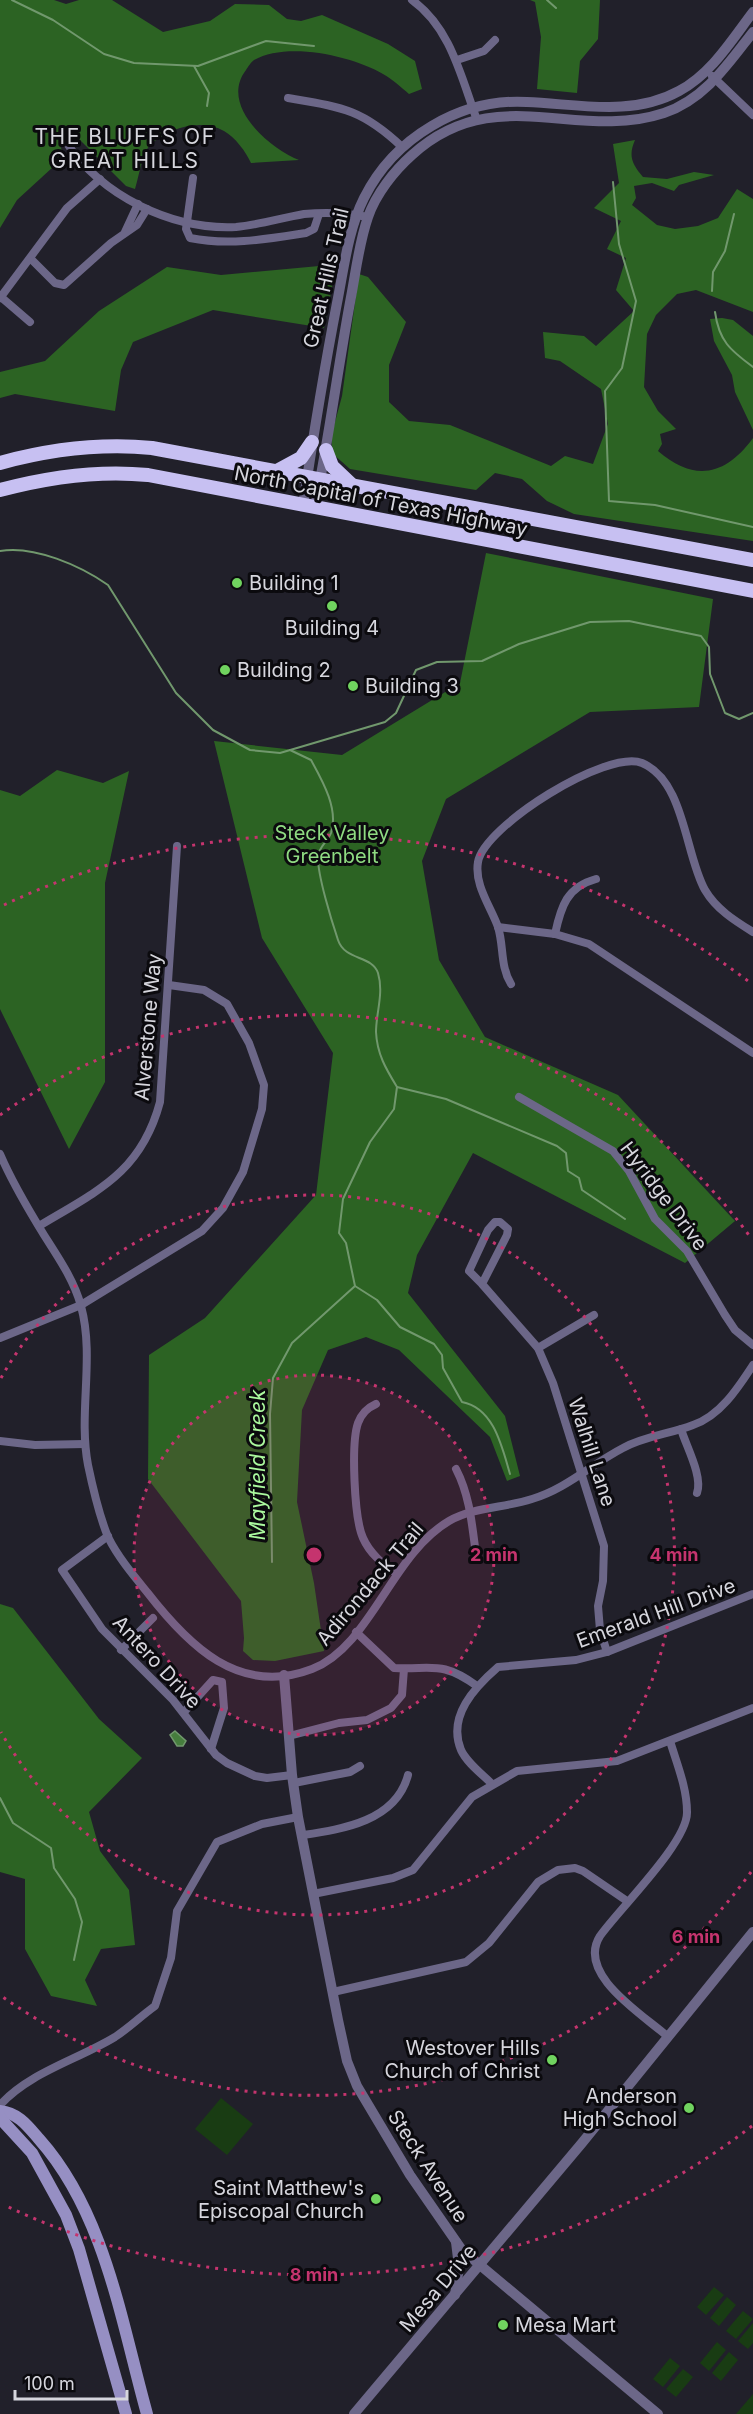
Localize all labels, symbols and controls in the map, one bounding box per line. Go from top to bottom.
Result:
district label: THE BLUFFS OF GREAT HILLS [34,124,216,173]
street label: Great Hills Trail [298,206,354,350]
street label: North Capital of Texas Highway [232,461,530,541]
place label: Building 1 [249,571,339,595]
marker: Building 1 [230,576,244,590]
marker: Building 4 [325,599,339,613]
place label: Building 4 [285,616,379,640]
place label: Building 2 [237,658,331,682]
marker: Building 2 [218,663,232,677]
place label: Building 3 [365,674,459,698]
marker: Building 3 [346,679,360,693]
park label: Steck Valley Greenbelt [274,821,390,868]
street label: Alverstone Way [130,952,166,1102]
street label: Hyridge Drive [615,1137,713,1255]
water label: Mayfield Creek [245,1389,270,1541]
street label: Walhill Lane [563,1395,621,1509]
street label: Adirondack Trail [311,1517,429,1651]
text: 2 min [470,1544,518,1565]
text: 4 min [650,1544,698,1565]
centre of rings [304,1545,324,1565]
street label: Emerald Hill Drive [573,1573,739,1653]
street label: Antero Drive [108,1611,206,1713]
text: 6 min [672,1926,720,1947]
place label: Westover Hills Church of Christ [384,2036,540,2083]
marker: Westover Hills Church of Christ [545,2053,559,2067]
place label: Anderson High School [563,2084,677,2131]
marker: Anderson High School [682,2101,696,2115]
street label: Steck Avenue [383,2105,473,2227]
place label: Saint Matthew's Episcopal Church [198,2176,364,2223]
marker: Saint Matthew's Episcopal Church [369,2192,383,2206]
street label: Mesa Drive [394,2239,482,2337]
text: 8 min [290,2264,338,2285]
place label: Mesa Mart [515,2313,616,2337]
marker: Mesa Mart [496,2318,510,2332]
scale bar [15,2363,128,2401]
text: 100 m [24,2373,75,2394]

